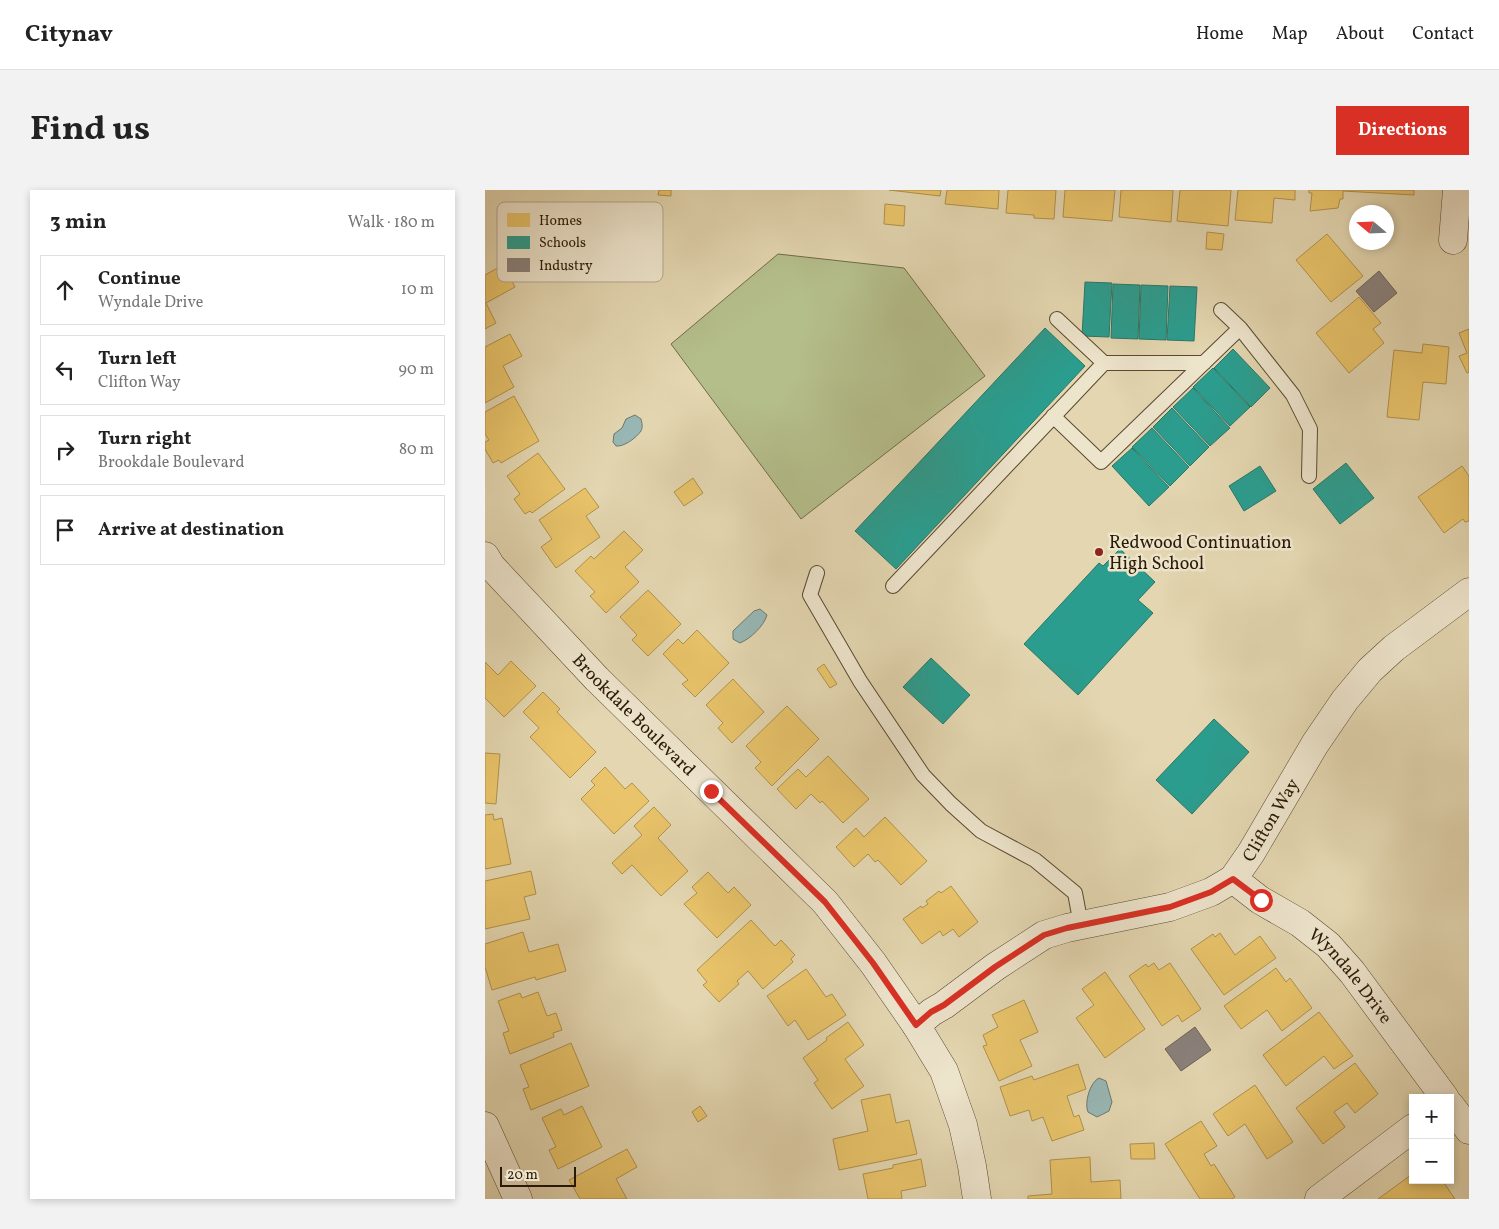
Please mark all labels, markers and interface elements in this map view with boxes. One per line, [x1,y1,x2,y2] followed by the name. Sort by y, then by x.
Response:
[25,18,113,52] text: Citynav
[1196,22,1244,47] text: Home
[1272,22,1308,47] text: Map
[1336,22,1384,47] text: About
[1412,22,1474,47] text: Contact
[30,106,150,154] text: Find us
[1336,106,1469,155] button: Directions
[497,202,663,282] legend
[1349,205,1394,250] north arrow
[50,208,106,237] text: 3 min
[348,212,435,234] text: Walk · 180 m
[539,212,582,231] text: Homes
[539,234,586,253] text: Schools
[539,257,593,276] text: Industry
[98,266,181,292] text: Continue
[51,276,79,304] icon: ahead
[401,279,434,301] text: 10 m
[98,292,203,314] text: Wyndale Drive
[98,346,177,372] text: Turn left
[51,356,79,384] icon: left
[398,359,434,381] text: 90 m
[98,372,181,394] text: Clifton Way
[98,426,191,452] text: Turn right
[51,436,79,464] icon: right
[399,439,434,461] text: 80 m
[98,452,244,474] text: Brookdale Boulevard
[51,516,79,544] icon: arrive
[98,517,284,543] text: Arrive at destination
[1109,531,1292,577] place label: Redwood Continuation High School
[1093,546,1105,558] marker: Redwood Continuation High School
[566,649,700,783] street label: Brookdale Boulevard
[1237,774,1306,868] street label: Clifton Way
[700,780,723,803] route end
[1250,889,1273,912] route start
[1303,923,1397,1030] street label: Wyndale Drive
[1409,1094,1454,1184] map controls
[1409,1094,1454,1139] button: +
[1409,1139,1454,1184] button: −
[500,1164,576,1187] scale bar
[507,1166,538,1185] text: 20 m

